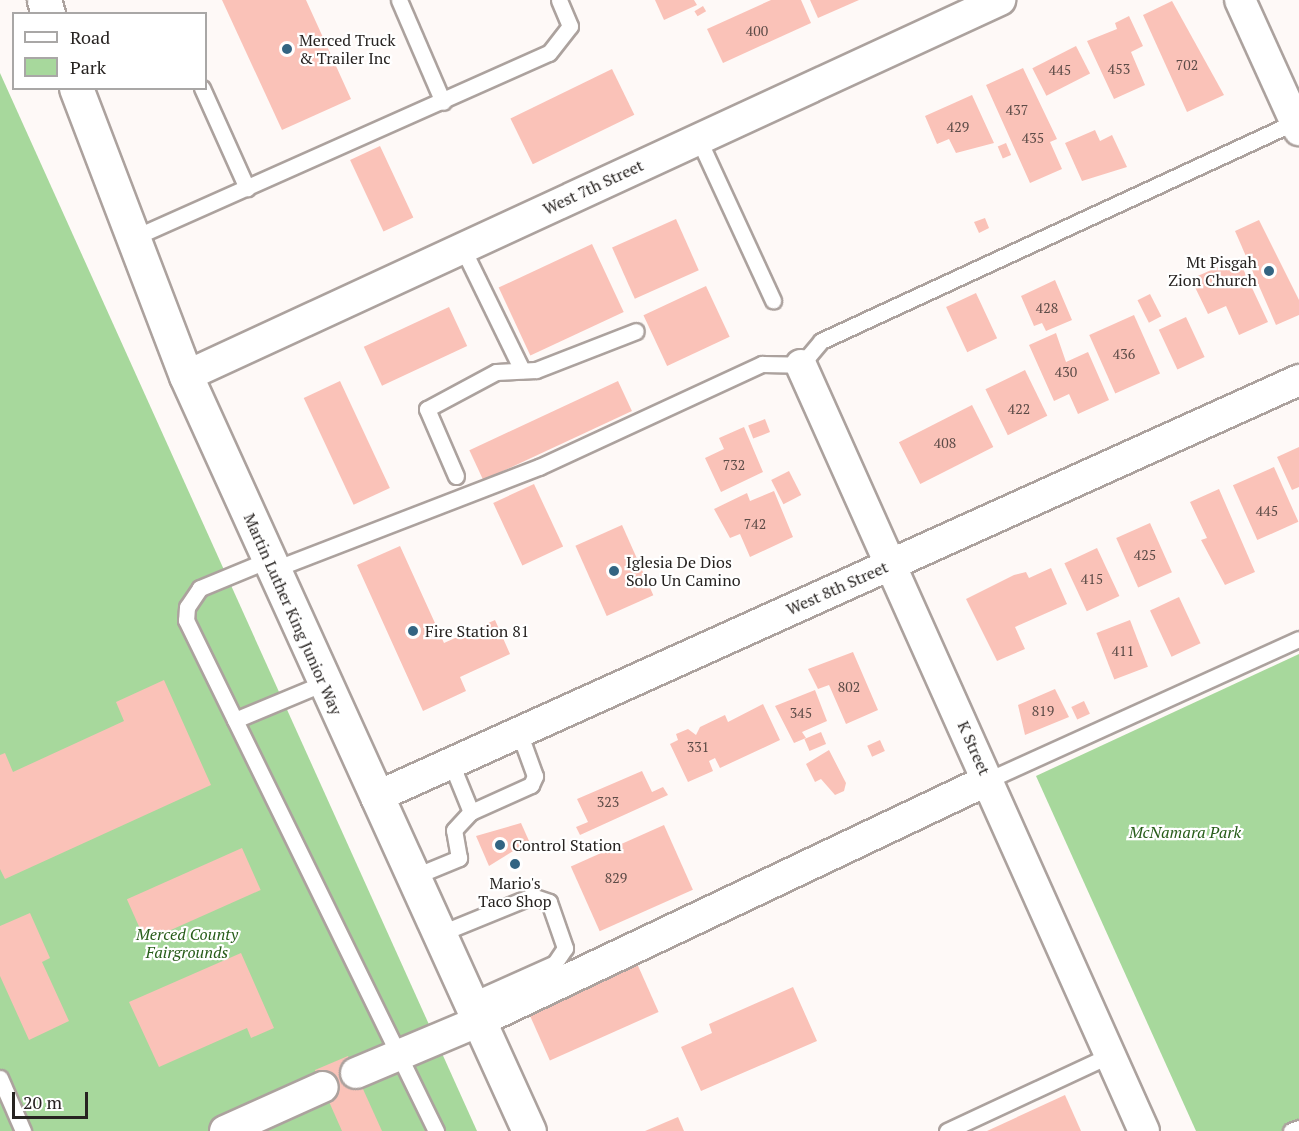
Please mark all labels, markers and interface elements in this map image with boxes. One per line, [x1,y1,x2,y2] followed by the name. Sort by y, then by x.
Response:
[12,12,207,90] legend
[746,23,768,39] house number: 400
[70,25,110,49] text: Road
[299,30,396,68] place label: Merced Truck & Trailer Inc
[280,42,294,56] marker: Merced Truck & Trailer Inc
[70,55,106,79] text: Park
[1176,57,1198,73] house number: 702
[1108,61,1130,77] house number: 453
[1049,62,1071,78] house number: 445
[1006,102,1028,118] house number: 437
[947,119,969,135] house number: 429
[1022,130,1044,146] house number: 435
[540,155,646,219] street label: West 7th Street
[1168,252,1257,290] place label: Mt Pisgah Zion Church
[1262,264,1276,278] marker: Mt Pisgah Zion Church
[1036,300,1058,316] house number: 428
[1113,346,1135,362] house number: 436
[1055,364,1077,380] house number: 430
[1008,401,1030,417] house number: 422
[934,435,956,451] house number: 408
[723,457,745,473] house number: 732
[1256,503,1278,519] house number: 445
[240,510,346,718] street label: Martin Luther King Junior Way
[744,516,766,532] house number: 742
[1134,547,1156,563] house number: 425
[626,552,740,590] place label: Iglesia De Dios Solo Un Camino
[783,557,891,619] street label: West 8th Street
[607,564,621,578] marker: Iglesia De Dios Solo Un Camino
[1081,571,1103,587] house number: 415
[425,621,529,641] place label: Fire Station 81
[406,624,420,638] marker: Fire Station 81
[1112,643,1134,659] house number: 411
[838,679,860,695] house number: 802
[1032,703,1054,719] house number: 819
[790,705,812,721] house number: 345
[954,718,994,778] street label: K Street
[687,739,709,755] house number: 331
[597,794,619,810] house number: 323
[1129,822,1241,842] park label: McNamara Park
[512,835,622,855] place label: Control Station
[493,838,507,852] marker: Control Station
[508,857,522,871] marker: Mario's Taco Shop
[605,870,627,886] house number: 829
[478,873,552,911] place label: Mario's Taco Shop
[136,924,238,962] park label: Merced County Fairgrounds
[15,1080,92,1118] scale bar
[23,1090,62,1114] text: 20 m

